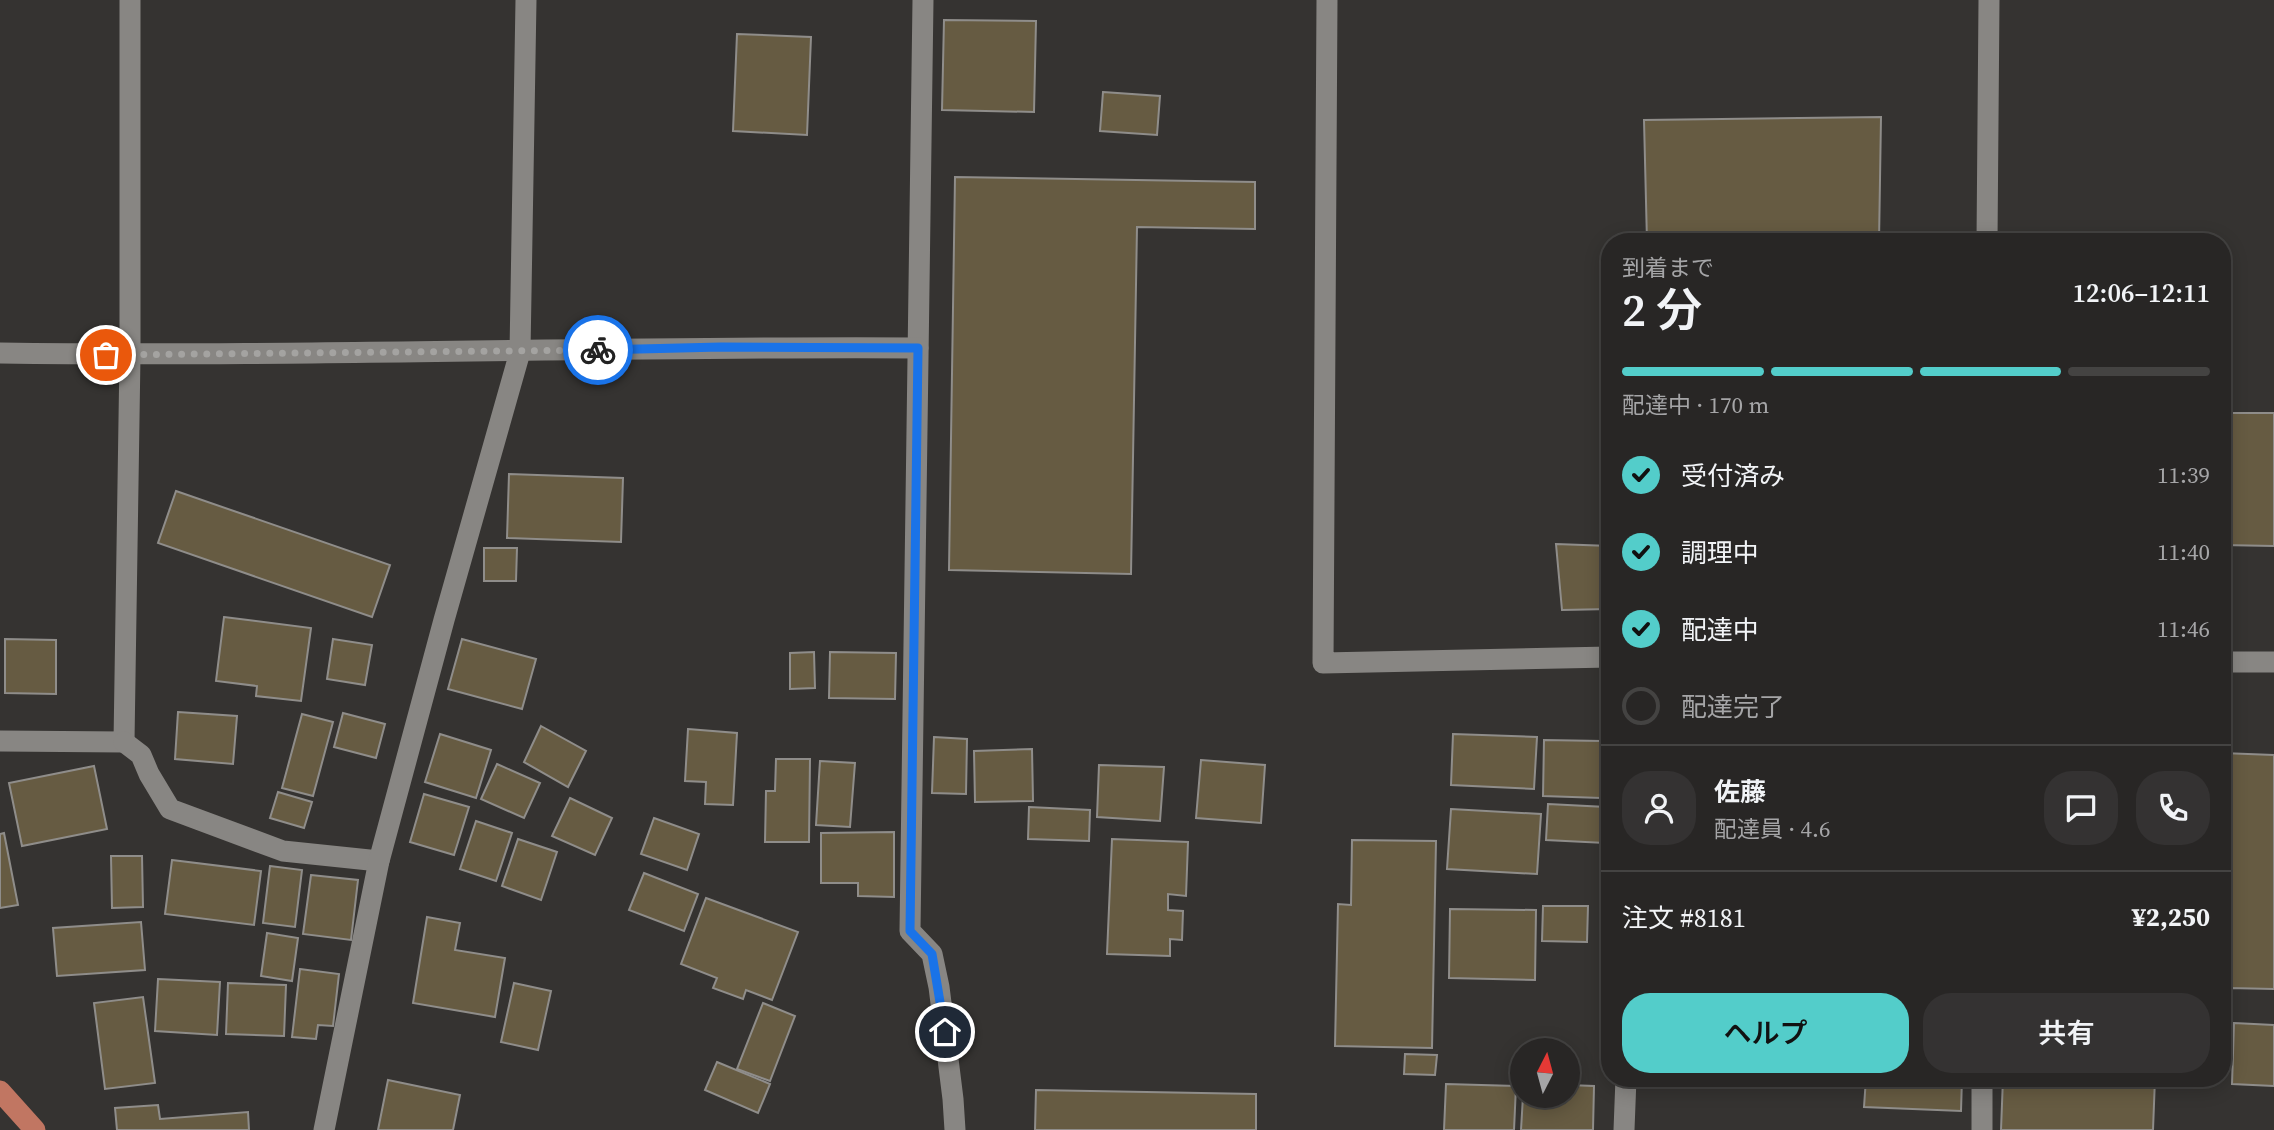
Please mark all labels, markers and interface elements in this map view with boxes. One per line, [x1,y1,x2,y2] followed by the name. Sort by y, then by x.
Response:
[1622,252,1714,284] text: 到着まで
[2073,275,2210,311] text: 12:06–12:11
[1622,278,1702,341] text: 2 分
[563,315,633,385] courier
[76,325,136,385] pin
[579,331,617,369] icon: bike
[87,336,125,374] icon: bag
[1622,389,1769,421] text: 配達中 · 170 m
[1622,456,1660,494] icon: check
[1681,458,1785,494] text: 受付済み
[2157,459,2210,491] text: 11:39
[1622,533,1660,571] icon: check
[1681,535,1759,571] text: 調理中
[2157,536,2210,568] text: 11:40
[1622,610,1660,648] icon: check
[1681,612,1759,648] text: 配達中
[2157,613,2210,645] text: 11:46
[1681,689,1785,725] text: 配達完了
[1622,771,1696,845] button: person
[2044,771,2118,845] button: chat
[2136,771,2210,845] button: phone
[1714,774,1766,810] text: 佐藤
[1714,813,1831,845] text: 配達員 · 4.6
[2132,899,2210,935] text: ¥2,250
[1622,900,1746,936] text: 注文 #8181
[1622,993,1909,1073] button: ヘルプ
[1923,993,2210,1073] button: 共有
[915,1002,975,1062] pin
[926,1013,964,1051] icon: home
[1510,1038,1580,1108] north arrow
[1510,1038,1580,1108] map controls

